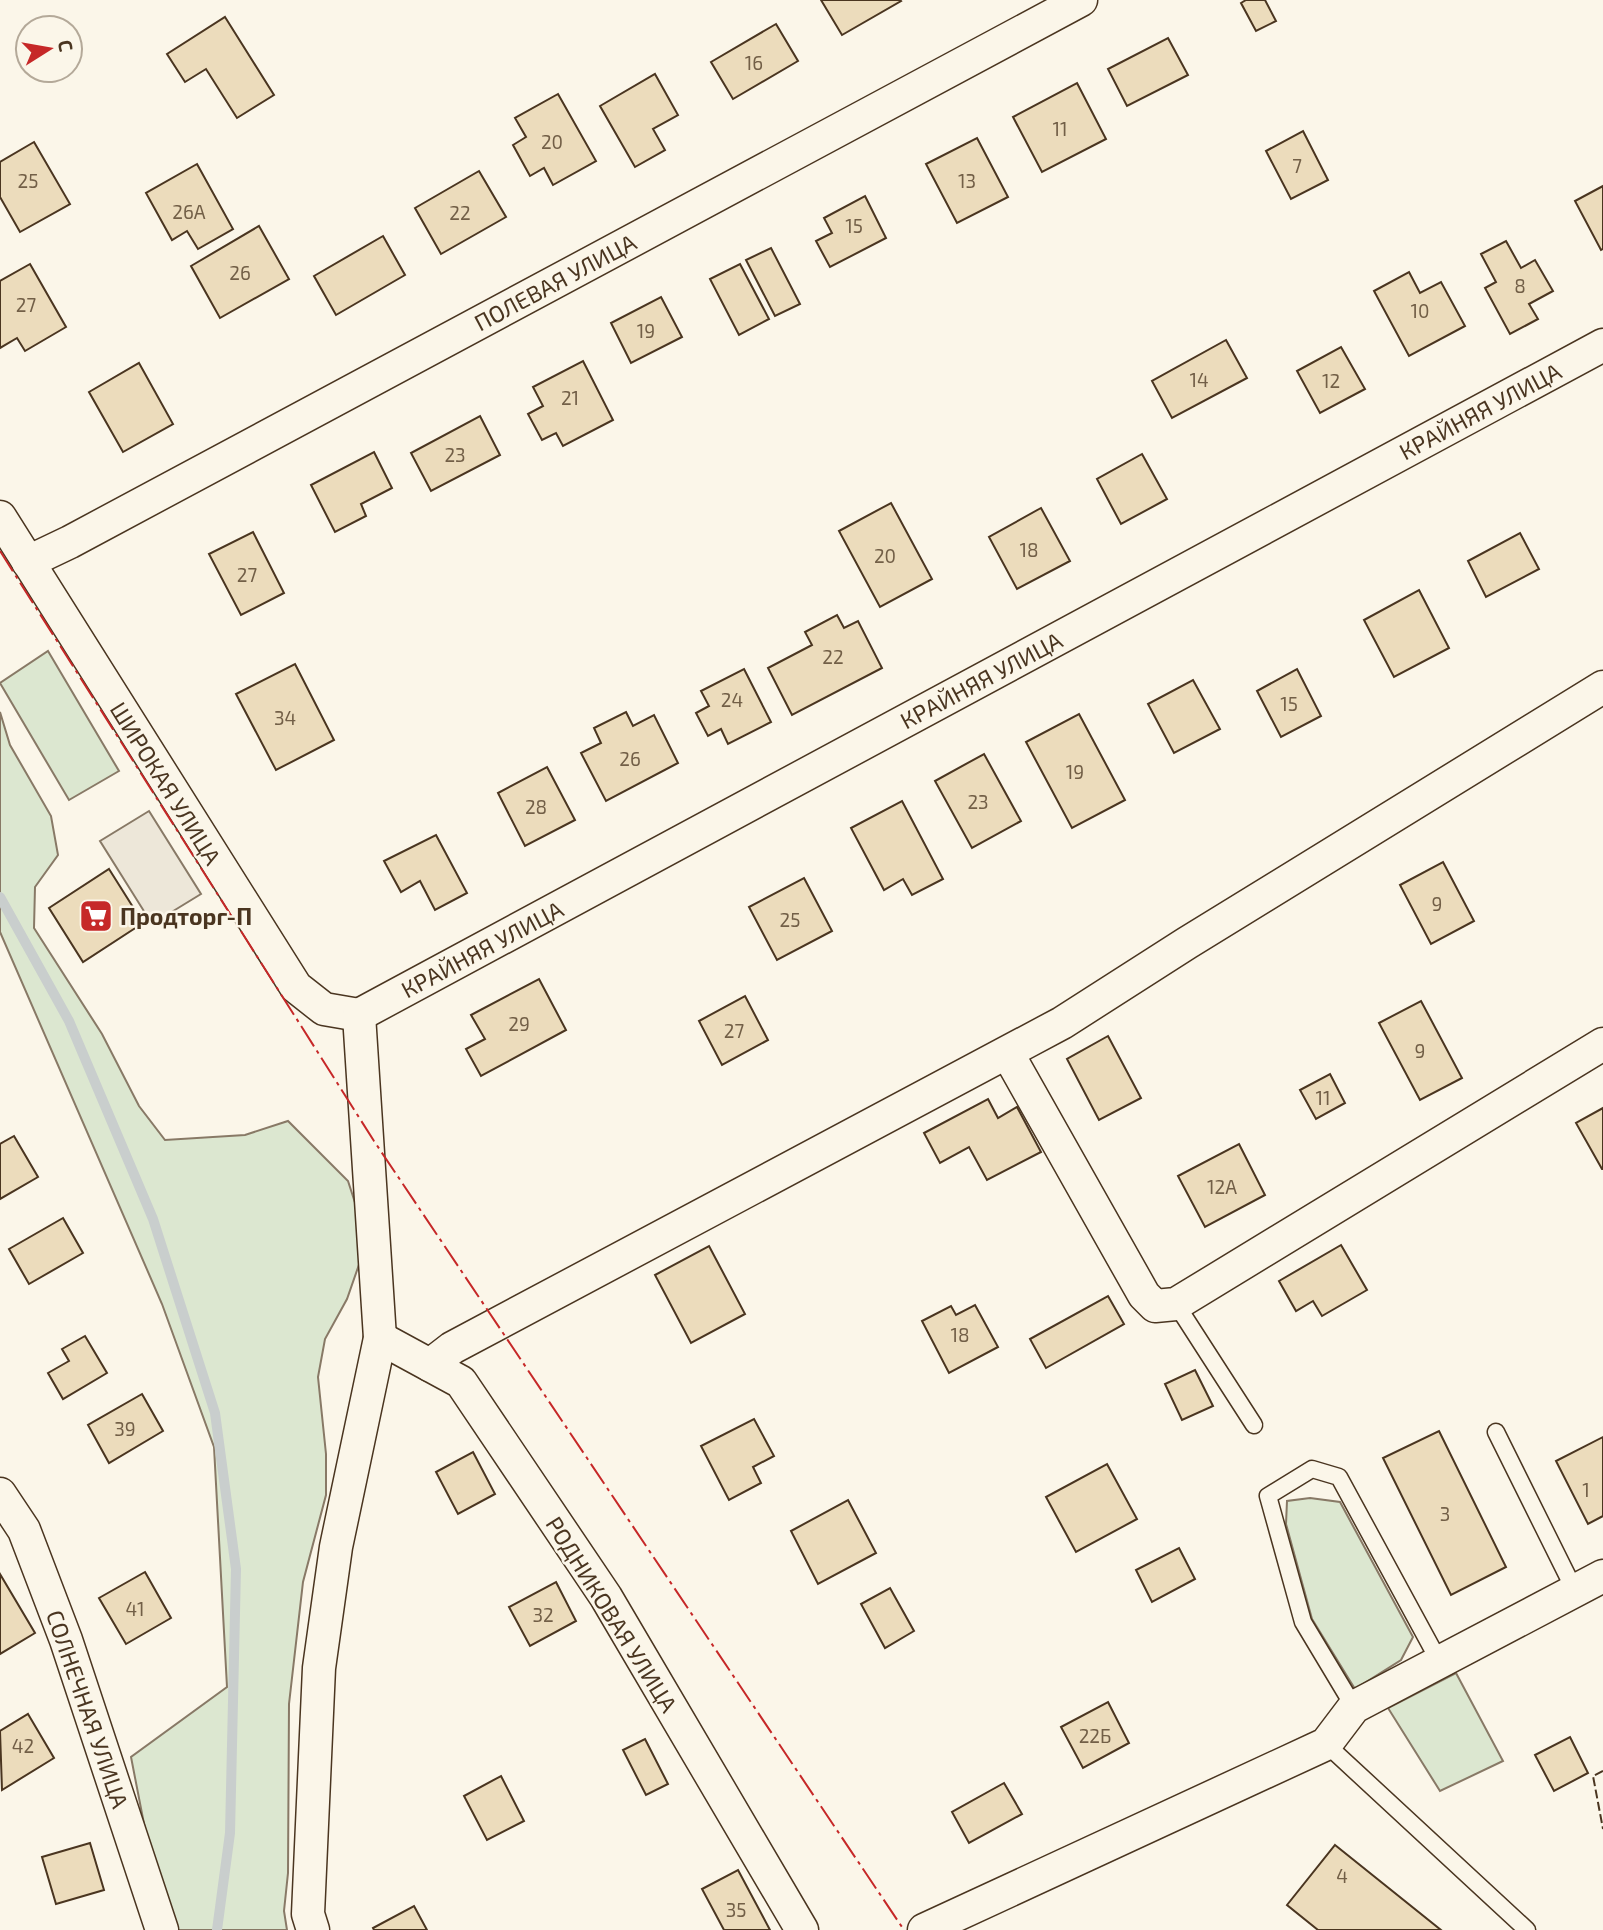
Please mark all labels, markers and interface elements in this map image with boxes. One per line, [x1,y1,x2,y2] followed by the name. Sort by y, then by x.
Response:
[14,14,84,84] north arrow
[54,38,79,53] text: С
[745,51,763,74] house number: 16
[1052,117,1068,140] house number: 11
[541,130,563,153] house number: 20
[1292,154,1302,177] house number: 7
[18,169,38,192] house number: 25
[958,169,976,192] house number: 13
[172,200,206,223] house number: 26А
[449,201,471,224] house number: 22
[845,214,863,237] house number: 15
[469,227,641,336] street label: ПОЛЕВАЯ УЛИЦА
[229,261,251,284] house number: 26
[1514,274,1526,297] house number: 8
[16,293,36,316] house number: 27
[1410,299,1430,322] house number: 10
[637,319,655,342] house number: 19
[1394,356,1566,465] street label: КРАЙНЯЯ УЛИЦА
[1189,368,1209,391] house number: 14
[1322,369,1340,392] house number: 12
[561,386,579,409] house number: 21
[444,443,466,466] house number: 23
[1019,538,1039,561] house number: 18
[874,544,896,567] house number: 20
[237,563,257,586] house number: 27
[895,625,1067,734] street label: КРАЙНЯЯ УЛИЦА
[822,645,844,668] house number: 22
[721,688,743,711] house number: 24
[1280,692,1298,715] house number: 15
[105,696,228,870] street label: ШИРОКАЯ УЛИЦА
[274,706,296,729] house number: 34
[619,747,641,770] house number: 26
[1066,760,1084,783] house number: 19
[967,790,989,813] house number: 23
[525,795,547,818] house number: 28
[1432,892,1442,915] house number: 9
[396,894,568,1003] street label: КРАЙНЯЯ УЛИЦА
[77,897,115,935] supermarket icon: Продторг-П
[120,902,252,930] place label: Продторг-П
[780,908,800,931] house number: 25
[508,1012,530,1035] house number: 29
[724,1019,744,1042] house number: 27
[1415,1039,1425,1062] house number: 9
[1315,1086,1331,1109] house number: 11
[1207,1175,1237,1198] house number: 12А
[950,1323,970,1346] house number: 18
[114,1417,136,1440] house number: 39
[1582,1478,1590,1501] house number: 1
[1440,1502,1450,1525] house number: 3
[540,1511,684,1718] street label: РОДНИКОВАЯ УЛИЦА
[125,1597,145,1620] house number: 41
[532,1603,554,1626] house number: 32
[41,1606,135,1812] street label: СОЛНЕЧНАЯ УЛИЦА
[1079,1724,1111,1747] house number: 22Б
[12,1734,34,1757] house number: 42
[1336,1864,1348,1887] house number: 4
[726,1898,746,1921] house number: 35

